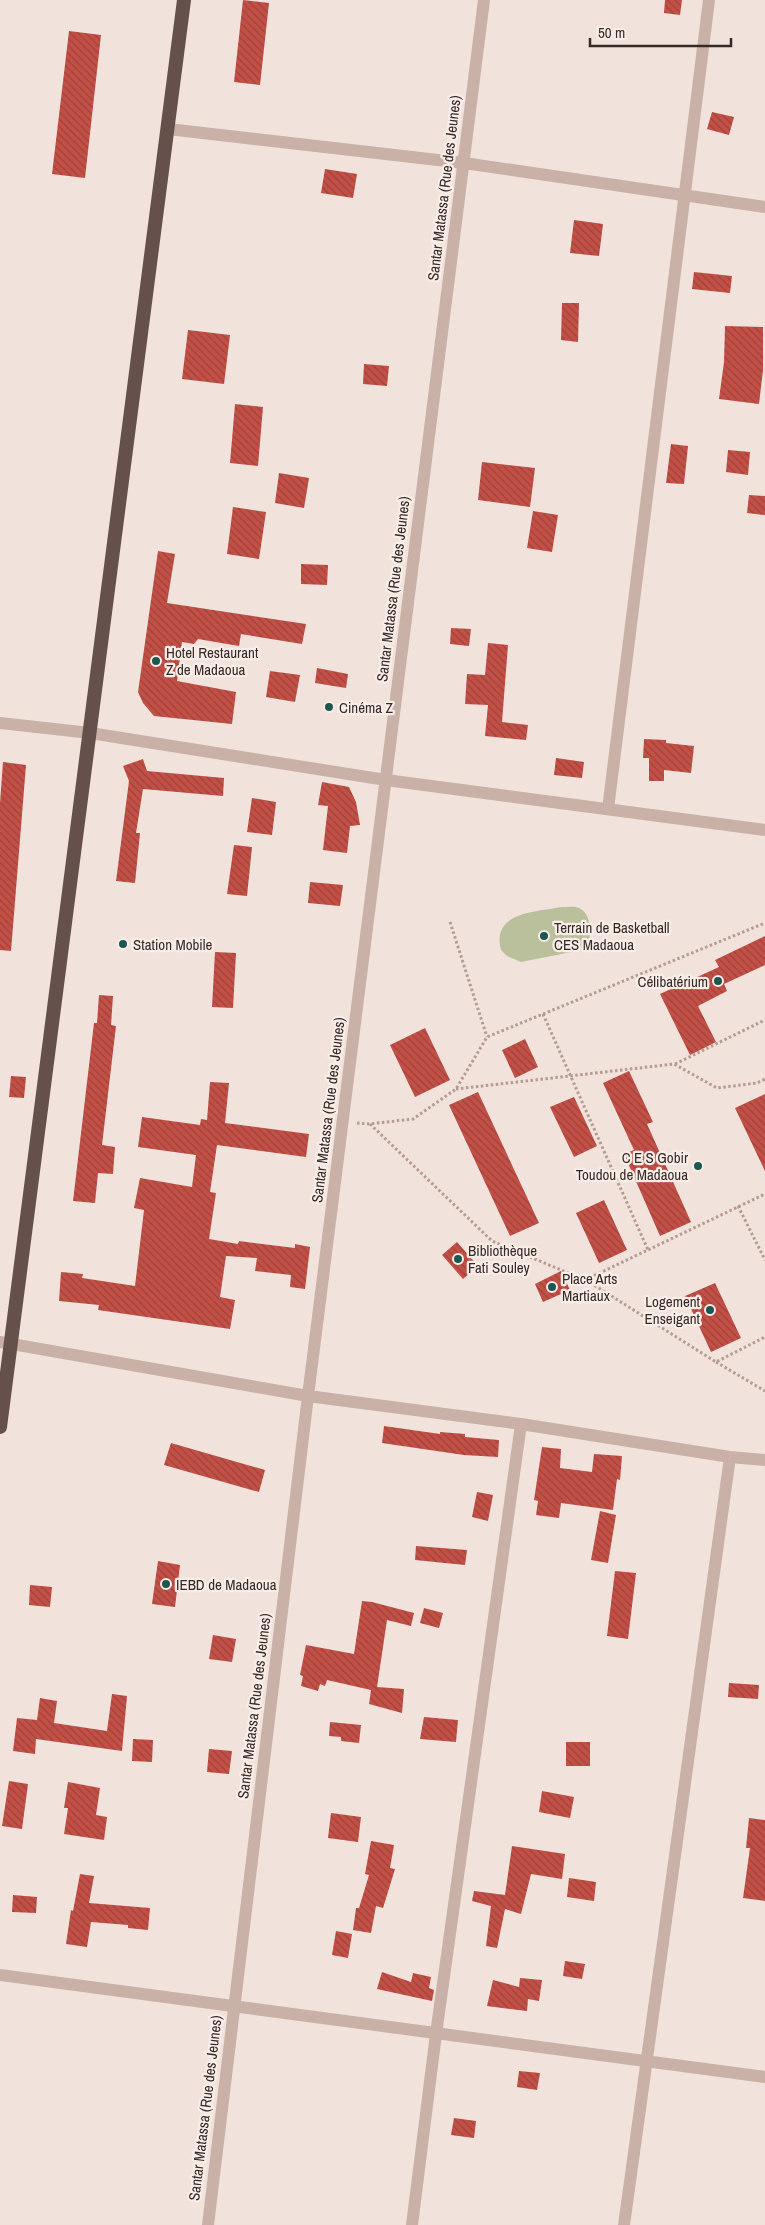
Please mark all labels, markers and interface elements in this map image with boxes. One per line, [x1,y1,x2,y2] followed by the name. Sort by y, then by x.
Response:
[590,15,731,47] scale bar
[598,22,625,43] text: 50 m
[422,94,466,282] street label: Santar Matassa (Rue des Jeunes)
[371,495,415,683] street label: Santar Matassa (Rue des Jeunes)
[166,642,259,680] place label: Hotel Restaurant Z de Madaoua
[150,655,162,667] marker: Hotel Restaurant Z de Madaoua
[339,697,393,718] place label: Cinéma Z
[323,701,335,713] marker: Cinéma Z
[554,917,670,955] place label: Terrain de Basketball CES Madaoua
[538,930,550,942] marker: Terrain de Basketball CES Madaoua
[133,934,212,955] place label: Station Mobile
[117,938,129,950] marker: Station Mobile
[638,971,708,992] place label: Célibatérium
[712,975,724,987] marker: Célibatérium
[306,1016,350,1204] street label: Santar Matassa (Rue des Jeunes)
[576,1147,688,1185] place label: C E S Gobir Toudou de Madaoua
[692,1160,704,1172] marker: C E S Gobir Toudou de Madaoua
[468,1240,537,1278] place label: Bibliothèque Fati Souley
[452,1253,464,1265] marker: Bibliothèque Fati Souley
[562,1268,617,1306] place label: Place Arts Martiaux
[546,1281,558,1293] marker: Place Arts Martiaux
[645,1291,701,1329] place label: Logement Enseigant
[704,1304,716,1316] marker: Logement Enseigant
[176,1574,277,1595] place label: IEBD de Madaoua
[160,1578,172,1590] marker: IEBD de Madaoua
[232,1612,276,1800] street label: Santar Matassa (Rue des Jeunes)
[183,2014,227,2202] street label: Santar Matassa (Rue des Jeunes)

